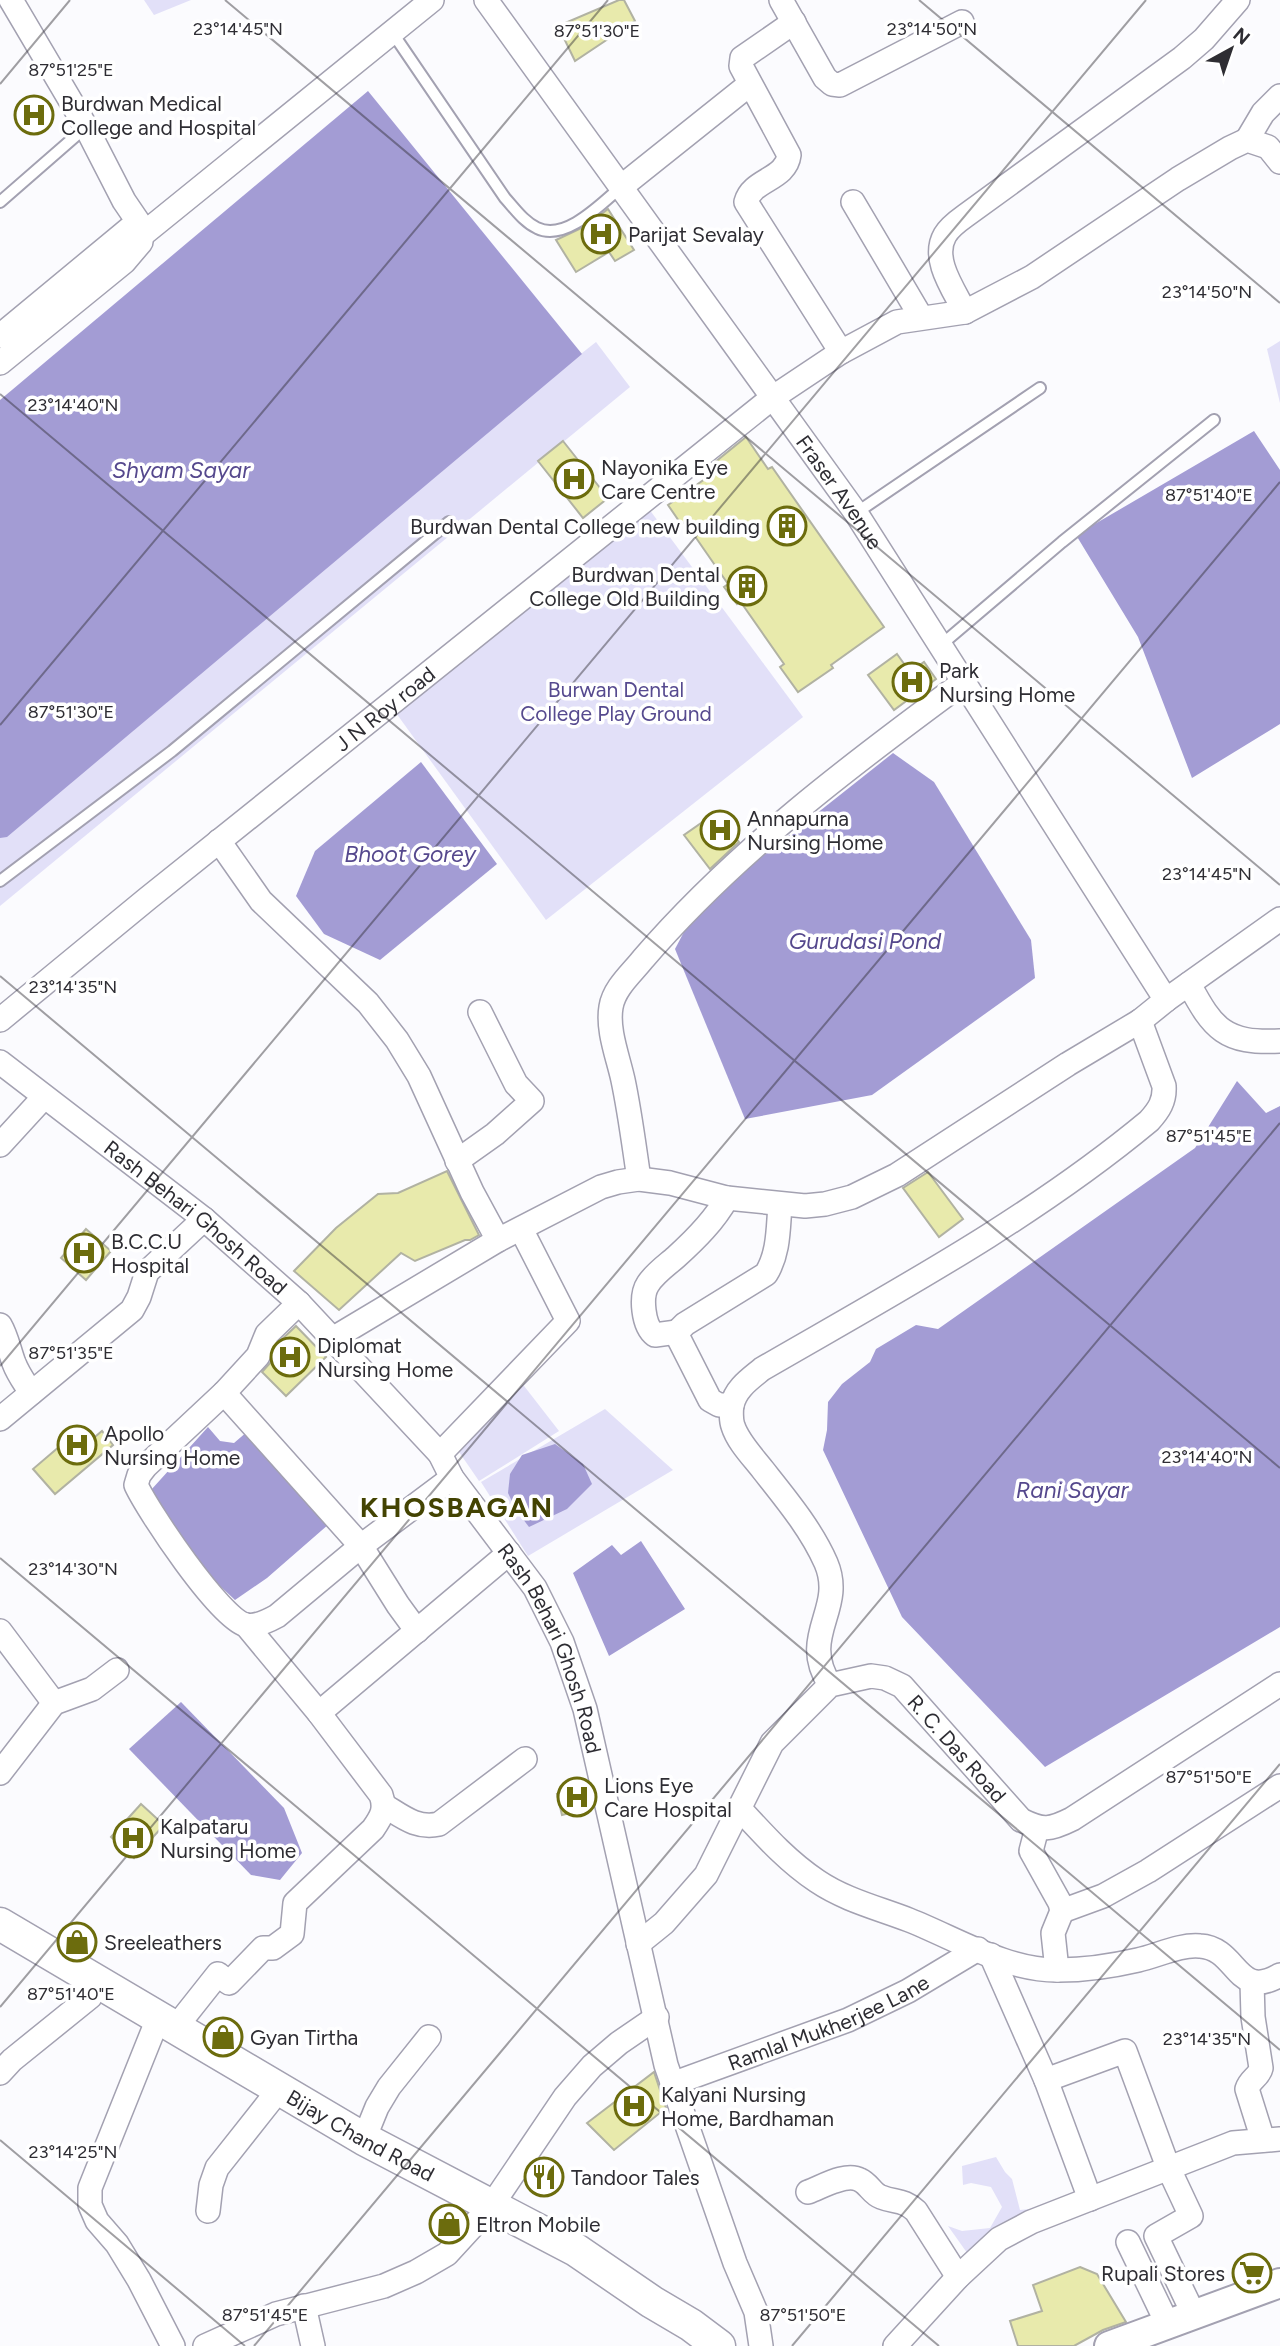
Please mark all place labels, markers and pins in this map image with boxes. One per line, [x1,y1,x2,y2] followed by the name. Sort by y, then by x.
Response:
[61,91,256,140] place label: Burdwan Medical College and Hospital
[13,94,55,136] hospital icon: Burdwan Medical College and Hospital
[580,213,622,255] hospital icon: Parijat Sevalay
[628,222,764,247] place label: Parijat Sevalay
[601,455,728,504] place label: Nayonika Eye Care Centre
[553,458,595,500] hospital icon: Nayonika Eye Care Centre
[766,505,808,547] building icon: Burdwan Dental College new building
[410,514,760,539] place label: Burdwan Dental College new building
[529,562,720,611] place label: Burdwan Dental College Old Building
[726,565,768,607] building icon: Burdwan Dental College Old Building
[939,658,1075,707] place label: Park Nursing Home
[891,661,933,703] hospital icon: Park Nursing Home
[747,806,883,855] place label: Annapurna Nursing Home
[699,809,741,851] hospital icon: Annapurna Nursing Home
[111,1229,189,1278] place label: B.C.C.U Hospital
[63,1232,105,1274] hospital icon: B.C.C.U Hospital
[317,1333,453,1382] place label: Diplomat Nursing Home
[269,1336,311,1378] hospital icon: Diplomat Nursing Home
[104,1421,240,1470] place label: Apollo Nursing Home
[56,1424,98,1466] hospital icon: Apollo Nursing Home
[604,1773,732,1822] place label: Lions Eye Care Hospital
[556,1776,598,1818] hospital icon: Lions Eye Care Hospital
[160,1814,296,1863] place label: Kalpataru Nursing Home
[112,1817,154,1859] hospital icon: Kalpataru Nursing Home
[56,1921,98,1963] shop icon: Sreeleathers
[104,1930,222,1955] place label: Sreeleathers
[202,2016,244,2058] shop icon: Gyan Tirtha
[250,2025,358,2050] place label: Gyan Tirtha
[661,2082,834,2131] place label: Kalyani Nursing Home, Bardhaman
[613,2085,655,2127] hospital icon: Kalyani Nursing Home, Bardhaman
[523,2156,565,2198] restaurant icon: Tandoor Tales
[571,2165,700,2190] place label: Tandoor Tales
[428,2203,470,2245] shop icon: Eltron Mobile
[476,2212,600,2237] place label: Eltron Mobile
[1231,2252,1273,2294] supermarket icon: Rupali Stores
[1101,2261,1225,2286] place label: Rupali Stores

